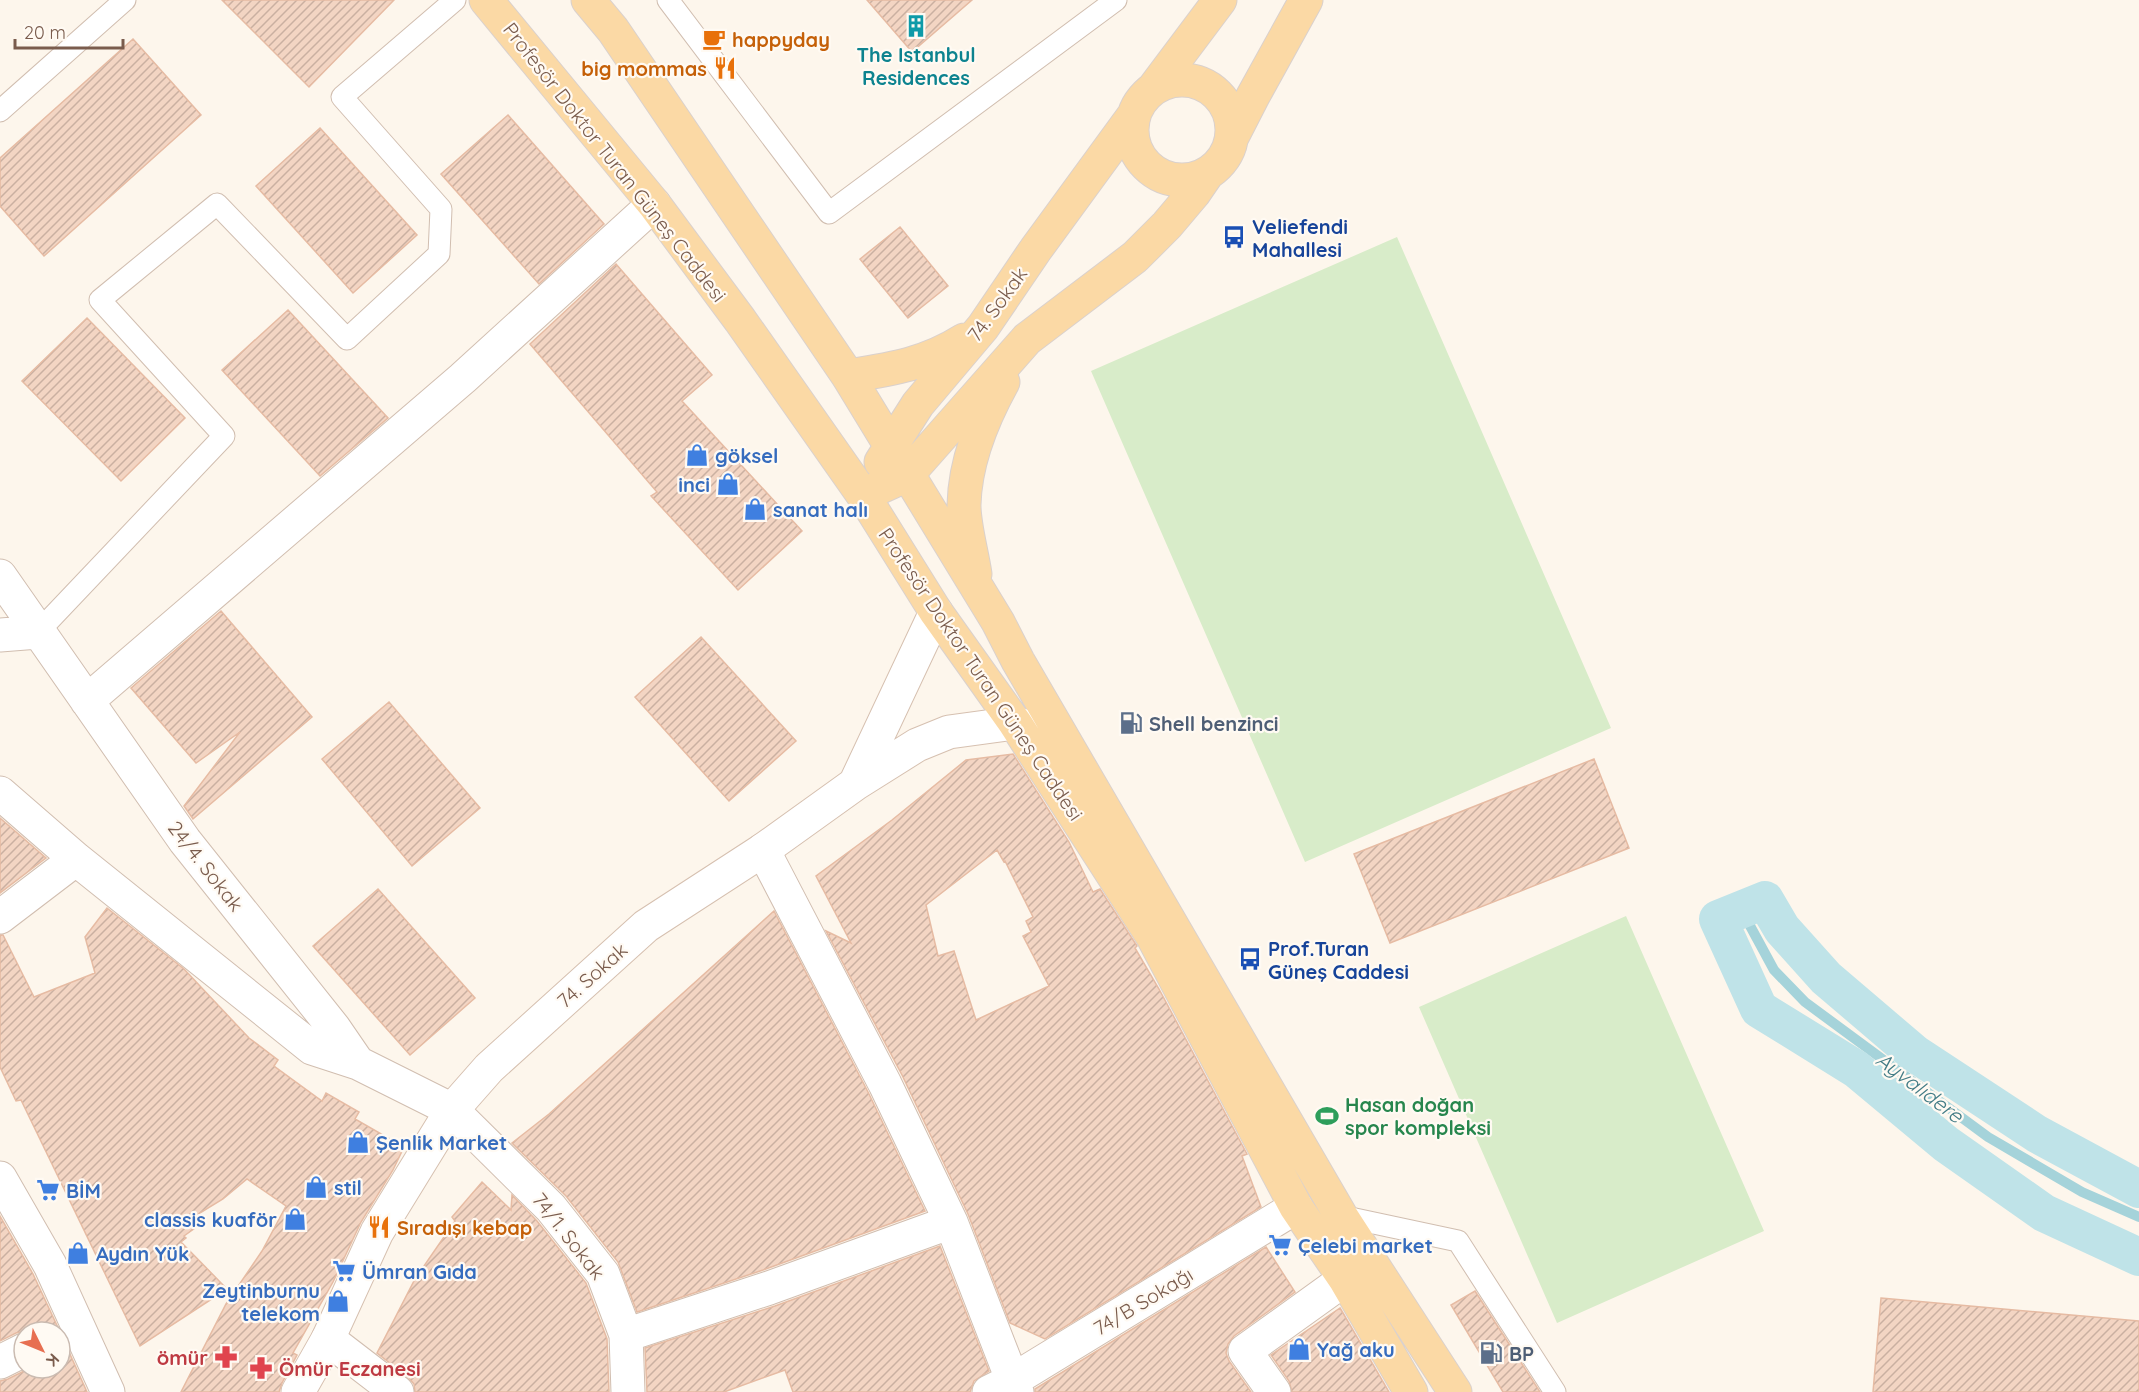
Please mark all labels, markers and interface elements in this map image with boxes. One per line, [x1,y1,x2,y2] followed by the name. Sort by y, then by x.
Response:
[15,12,123,50] scale bar
[903,13,929,39] building icon: The Istanbul Residences
[498,17,732,307] street label: Profesör Doktor Turan Güneş Caddesi
[24,21,66,44] text: 20 m
[701,26,727,52] cafe icon: happyday
[732,27,830,52] place label: happyday
[856,42,976,90] place label: The Istanbul Residences
[712,55,738,81] restaurant icon: big mommas
[581,56,707,81] place label: big mommas
[1252,214,1348,262] place label: Veliefendi Mahallesi
[1221,224,1247,250] bus stop icon: Veliefendi Mahallesi
[962,262,1032,346] street label: 74. Sokak
[684,442,710,468] shop icon: göksel
[715,443,778,468] place label: göksel
[715,471,741,497] shop icon: inci
[678,472,710,497] place label: inci
[742,496,768,522] shop icon: sanat halı
[773,497,868,522] place label: sanat halı
[873,523,1089,825] street label: Profesör Doktor Turan Güneş Caddesi
[1118,710,1144,736] fuel station icon: Shell benzinci
[1149,711,1279,736] place label: Shell benzinci
[163,816,249,916] street label: 24/4. Sokak
[1268,936,1409,984] place label: Prof.Turan Güneş Caddesi
[552,937,632,1013] street label: 74. Sokak
[1237,946,1263,972] bus stop icon: Prof.Turan Güneş Caddesi
[1871,1046,1970,1129] water label: Ayvalıdere
[1345,1092,1491,1140] place label: Hasan doğan spor kompleksi
[1314,1103,1340,1129] sports icon: Hasan doğan spor kompleksi
[345,1129,371,1155] shop icon: Şenlik Market
[376,1130,507,1155] place label: Şenlik Market
[303,1174,329,1200] shop icon: stil
[334,1175,362,1200] place label: stil
[35,1177,61,1203] supermarket icon: BİM
[66,1178,101,1203] place label: BİM
[527,1187,611,1285] street label: 74/1. Sokak
[282,1206,308,1232] shop icon: classis kuaför
[144,1207,277,1232] place label: classis kuaför
[366,1214,392,1240] restaurant icon: Sıradışı kebap
[397,1215,532,1240] place label: Sıradışı kebap
[1267,1232,1293,1258] supermarket icon: Çelebi market
[1298,1233,1433,1258] place label: Çelebi market
[65,1240,91,1266] shop icon: Aydın Yük
[96,1241,189,1266] place label: Aydın Yük
[331,1258,357,1284] supermarket icon: Ümran Gıda
[362,1259,477,1284] place label: Ümran Gıda
[1089,1262,1197,1340] street label: 74/B Sokağı
[202,1278,320,1326] place label: Zeytinburnu telekom
[325,1288,351,1314] shop icon: Zeytinburnu telekom
[12,1320,72,1380] north arrow
[1286,1336,1312,1362] shop icon: Yağ aku
[1317,1337,1395,1362] place label: Yağ aku
[1478,1340,1504,1366] fuel station icon: BP
[1509,1341,1534,1366] place label: BP
[213,1344,239,1370] pharmacy icon: ömür
[157,1345,208,1370] place label: ömür
[42,1350,64,1371] text: K
[248,1355,274,1381] pharmacy icon: Ömür Eczanesi
[279,1356,421,1381] place label: Ömür Eczanesi

